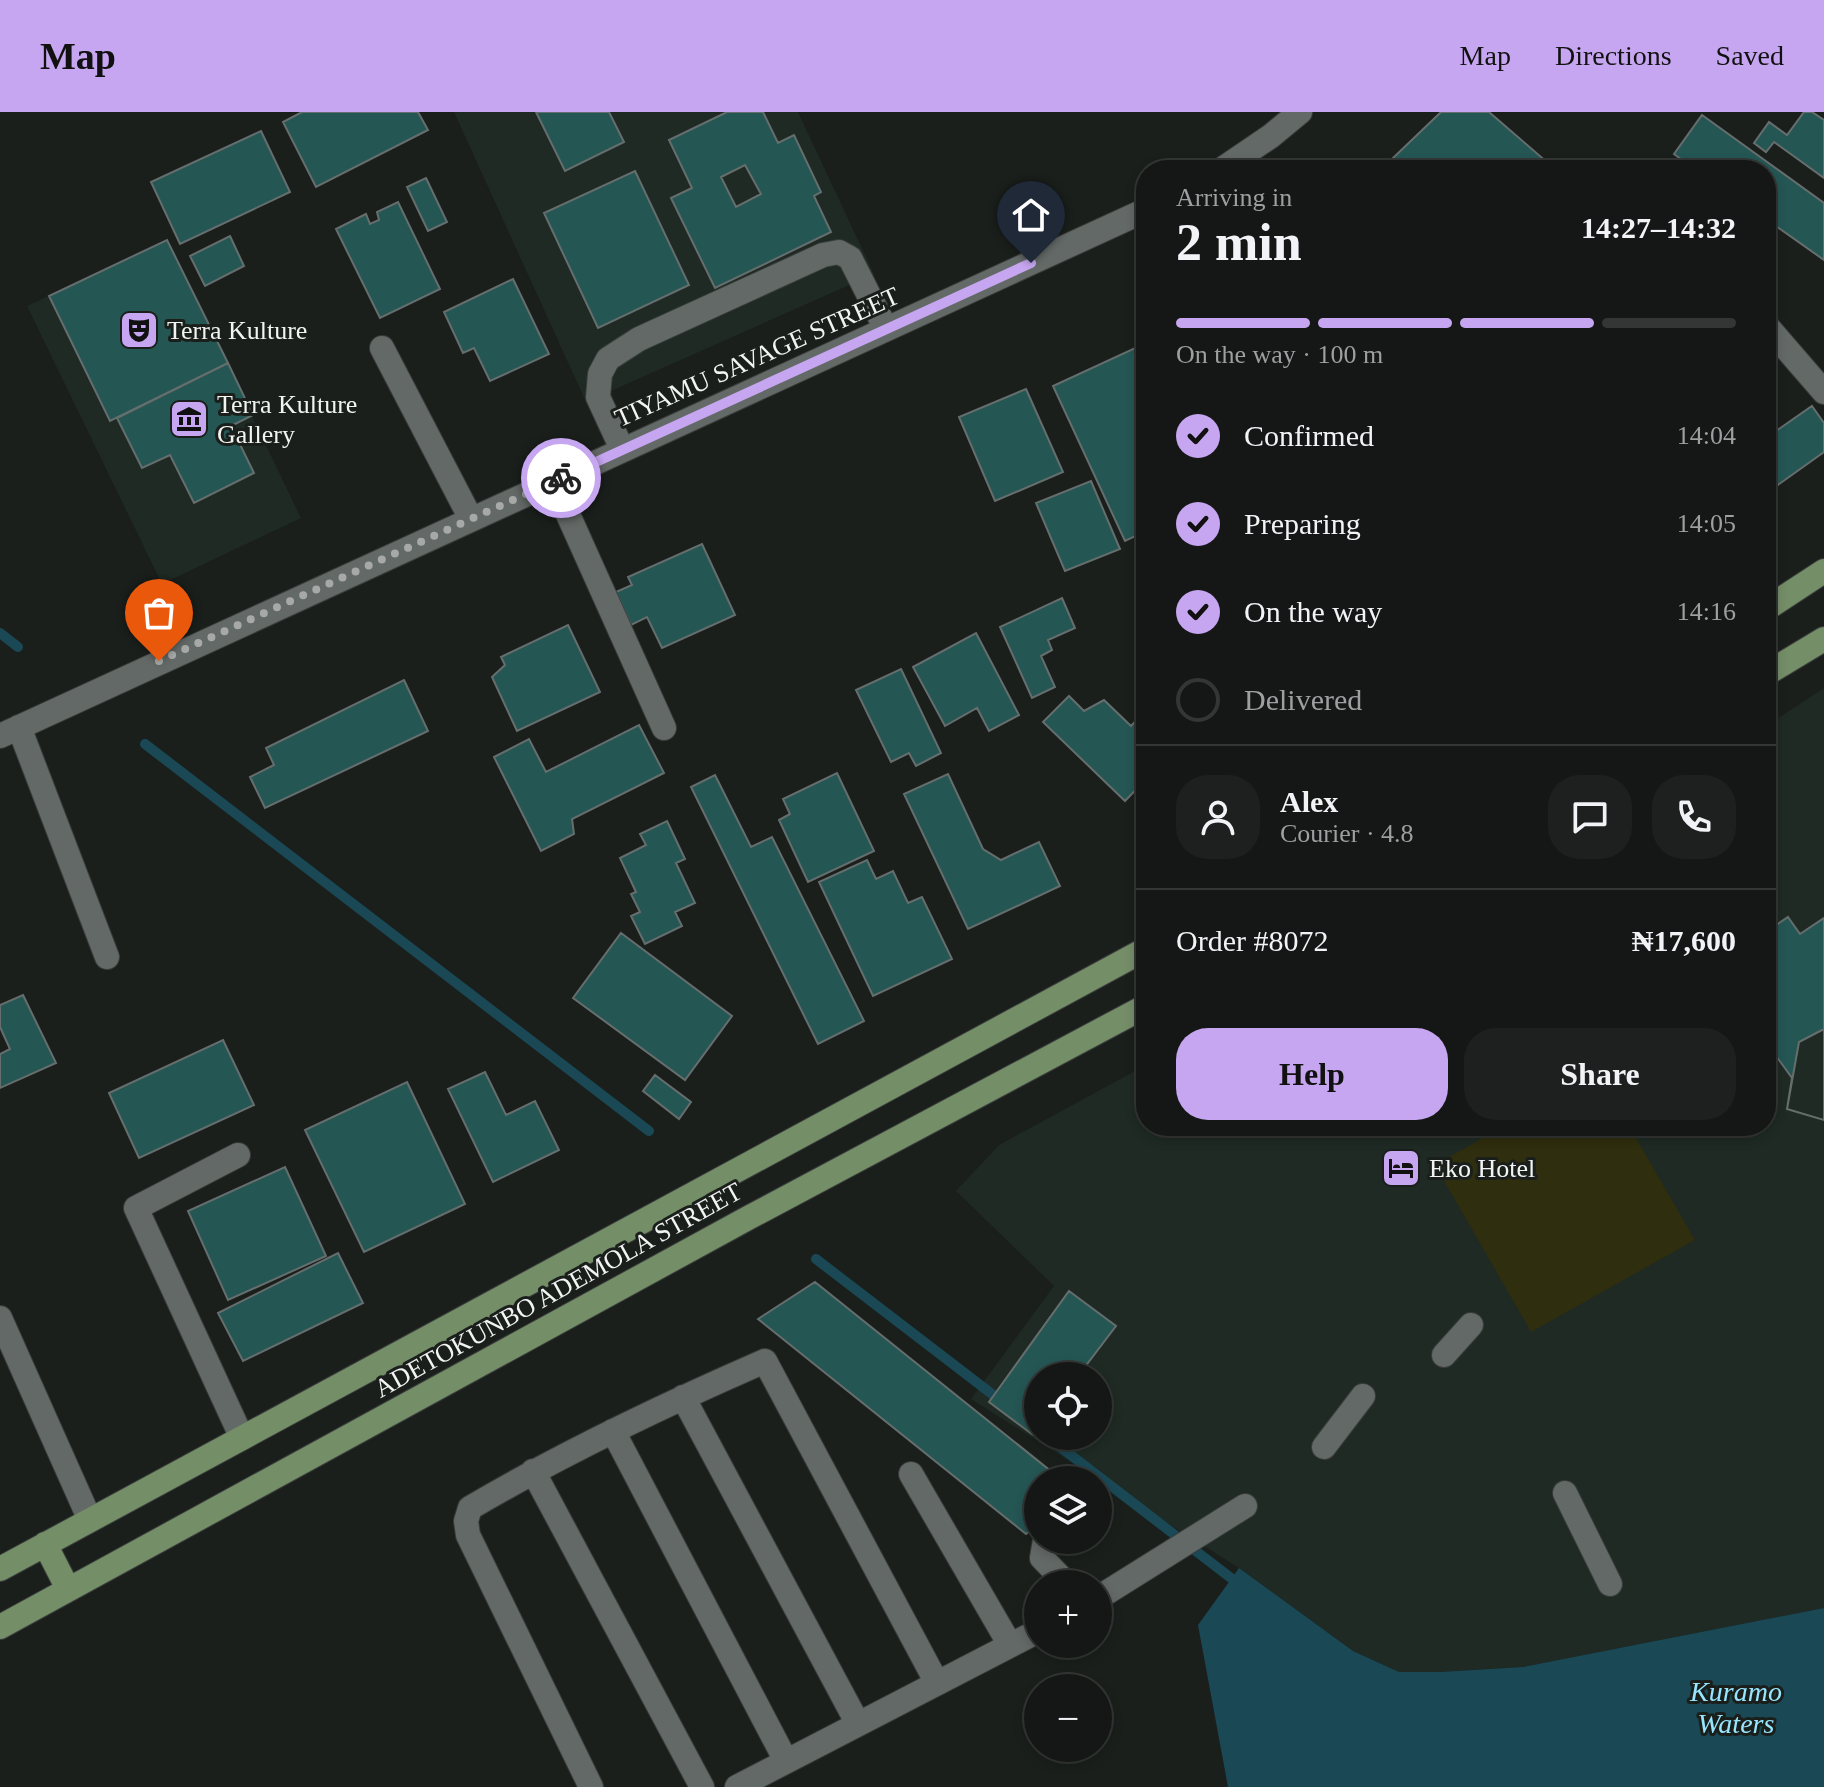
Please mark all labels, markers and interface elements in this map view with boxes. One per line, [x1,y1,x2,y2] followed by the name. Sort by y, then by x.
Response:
[40,35,116,77] text: Map
[1460,40,1511,71] text: Map
[1555,40,1672,71] text: Directions
[1716,40,1784,71] text: Saved
[997,181,1065,263] pin
[1176,183,1292,212] text: Arriving in
[1009,193,1053,237] icon: home
[1581,211,1736,244] text: 14:27–14:32
[1176,214,1302,271] text: 2 min
[610,281,904,433] street label: TIYAMU SAVAGE STREET
[118,309,160,351] theatre icon: Terra Kulture
[167,316,307,345] place label: Terra Kulture
[1176,340,1383,369] text: On the way · 100 m
[217,390,357,449] place label: Terra Kulture Gallery
[168,398,210,440] museum icon: Terra Kulture Gallery
[1176,414,1220,458] icon: check
[1244,419,1374,452] text: Confirmed
[1677,421,1736,450] text: 14:04
[521,438,601,518] courier
[539,456,583,500] icon: bike
[1176,502,1220,546] icon: check
[1244,507,1361,540] text: Preparing
[1677,509,1736,538] text: 14:05
[125,579,193,661] pin
[1176,590,1220,634] icon: check
[137,591,181,635] icon: bag
[1244,595,1382,628] text: On the way
[1677,597,1736,626] text: 14:16
[1244,683,1362,716] text: Delivered
[1176,775,1260,859] button: person
[1548,775,1632,859] button: chat
[1652,775,1736,859] button: phone
[1280,785,1338,818] text: Alex
[1280,819,1414,848] text: Courier · 4.8
[1176,924,1328,957] text: Order #8072
[1632,924,1736,957] text: ₦17,600
[1176,1028,1448,1120] button: Help
[1464,1028,1736,1120] button: Share
[1380,1147,1422,1189] hotel icon: Eko Hotel
[1429,1154,1535,1183] place label: Eko Hotel
[369,1177,747,1403] street label: ADETOKUNBO ADEMOLA STREET
[1024,1362,1112,1762] map controls
[1024,1362,1112,1450] button: locate
[1024,1466,1112,1554] button: layers
[1024,1570,1112,1658] button: +
[1024,1674,1112,1762] button: −
[1689,1676,1782,1739] water label: Kuramo Waters

